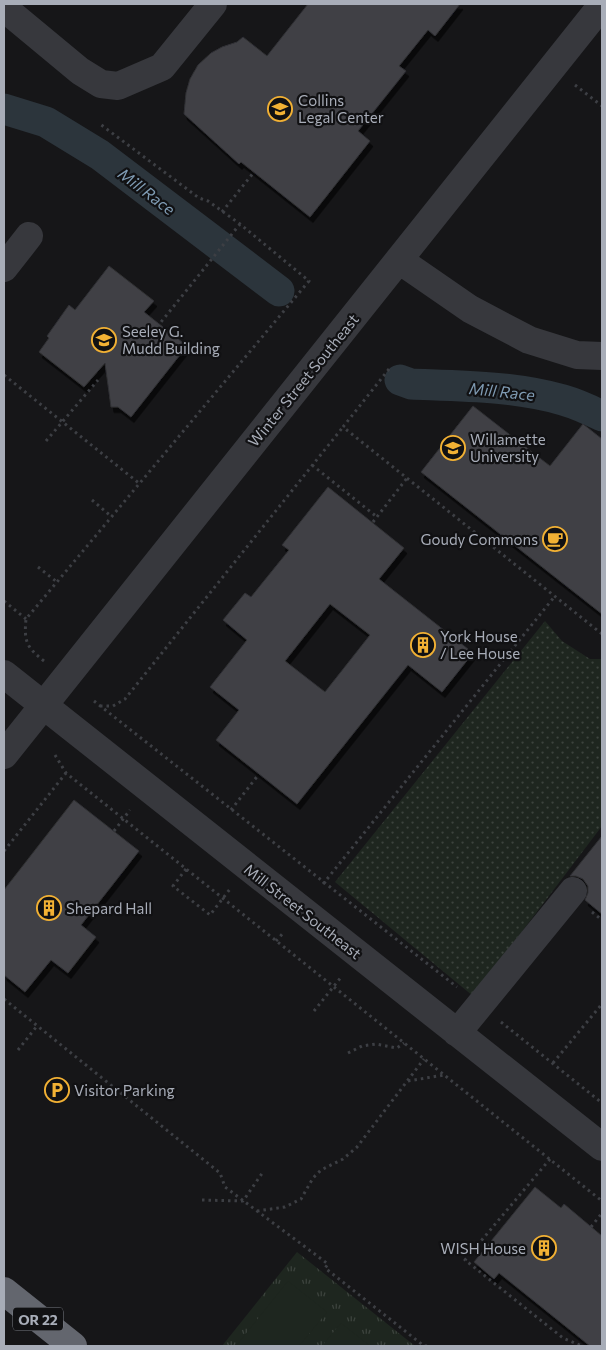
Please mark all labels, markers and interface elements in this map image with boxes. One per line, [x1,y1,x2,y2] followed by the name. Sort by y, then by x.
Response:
[298,91,384,126] place label: Collins Legal Center
[267,96,293,122] school or university icon: Collins Legal Center
[115,164,180,219] water label: Mill Race
[244,310,362,450] street label: Winter Street Southeast
[122,322,220,357] place label: Seeley G. Mudd Building
[91,327,117,353] school or university icon: Seeley G. Mudd Building
[468,378,536,404] water label: Mill Race
[470,430,546,465] place label: Willamette University
[440,435,466,461] school or university icon: Willamette University
[542,526,568,552] cafe icon: Goudy Commons
[421,530,538,548] place label: Goudy Commons
[440,627,520,662] place label: York House / Lee House
[410,632,436,658] building icon: York House / Lee House
[241,860,365,962] street label: Mill Street Southeast
[36,895,62,921] building icon: Shepard Hall
[66,899,152,917] place label: Shepard Hall
[44,1077,70,1103] parking icon: Visitor Parking
[74,1081,175,1099] place label: Visitor Parking
[531,1235,557,1261] building icon: WISH House
[440,1239,526,1257] place label: WISH House
[13,1308,63,1330] road number: OR 22

